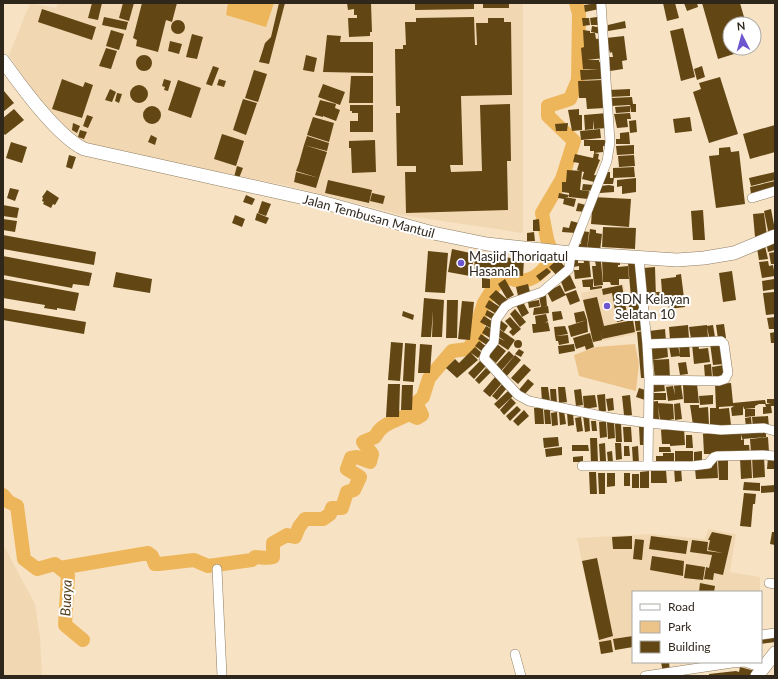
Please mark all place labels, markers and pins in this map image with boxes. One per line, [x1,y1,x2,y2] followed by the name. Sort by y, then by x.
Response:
[469,248,568,279] place label: Masjid Thoriqatul Hasanah
[456,258,466,268] marker: Masjid Thoriqatul Hasanah
[615,291,690,322] place label: SDN Kelayan Selatan 10
[602,301,612,311] marker: SDN Kelayan Selatan 10

